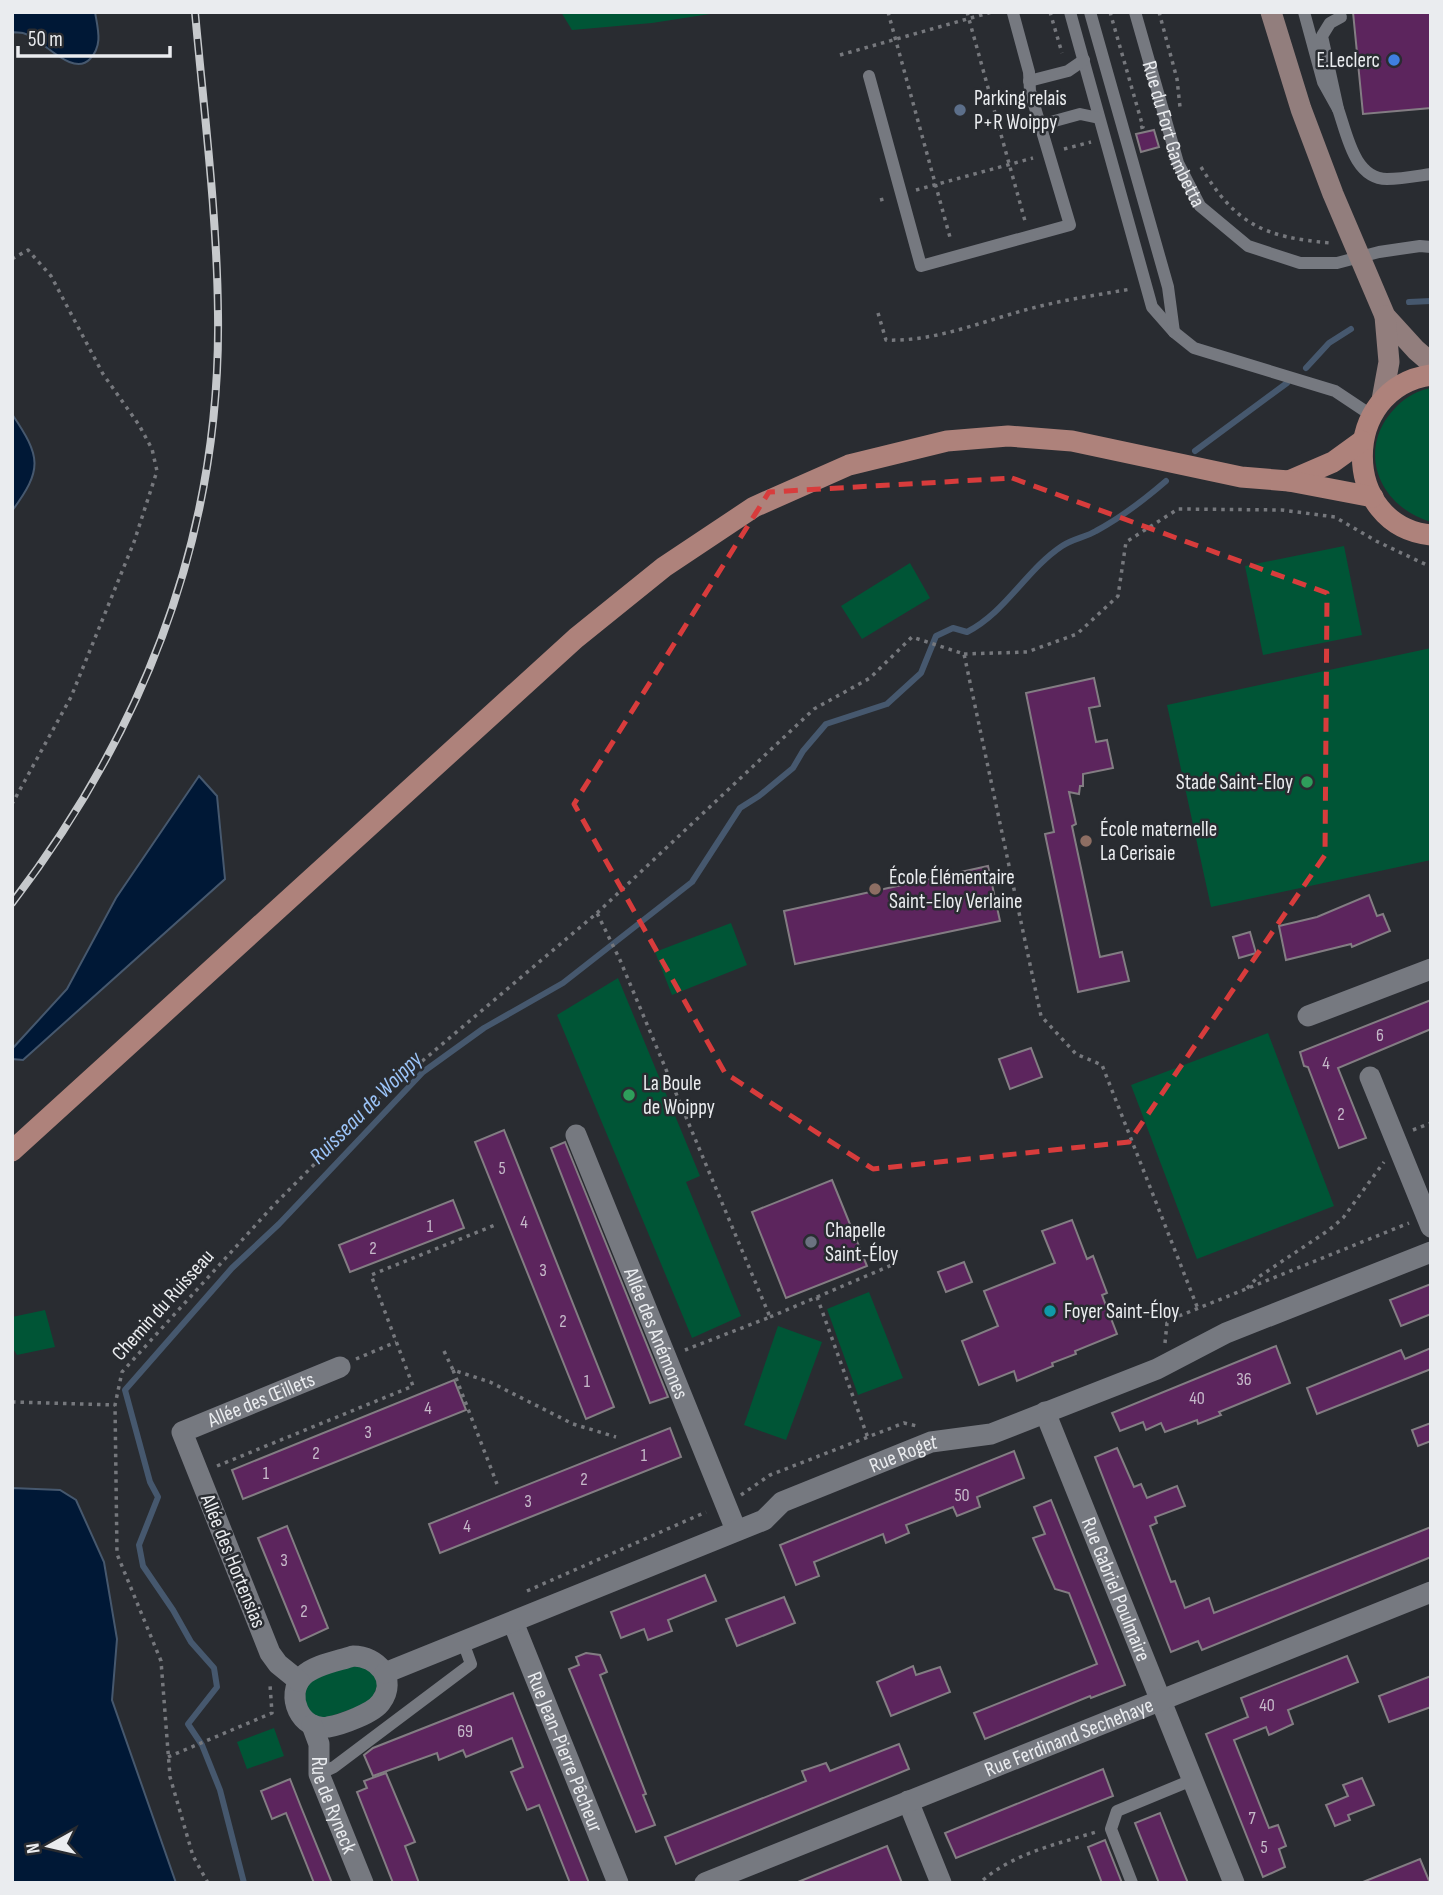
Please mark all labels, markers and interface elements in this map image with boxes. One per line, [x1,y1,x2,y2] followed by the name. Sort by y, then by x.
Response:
[18,14,170,58] scale bar
[28,27,63,52] text: 50 m
[1317,48,1380,73] place label: E.Leclerc
[1386,52,1402,68] marker: E.Leclerc
[1137,58,1211,211] street label: Rue du Fort Gambetta
[974,86,1067,135] place label: Parking relais P+R Woippy
[952,102,968,118] marker: Parking relais P+R Woippy
[1176,770,1293,795] place label: Stade Saint-Eloy
[1299,774,1315,790] marker: Stade Saint-Eloy
[1100,817,1217,866] place label: École maternelle La Cerisaie
[1078,833,1094,849] marker: École maternelle La Cerisaie
[889,865,1022,914] place label: École Élémentaire Saint-Eloy Verlaine
[867,881,883,897] marker: École Élémentaire Saint-Eloy Verlaine
[1376,1025,1384,1046] house number: 6
[304,1045,429,1170] water label: Ruisseau de Woippy
[1322,1053,1330,1074] house number: 4
[643,1071,715,1120] place label: La Boule de Woippy
[621,1087,637,1103] marker: La Boule de Woippy
[1337,1104,1345,1125] house number: 2
[498,1158,506,1179] house number: 5
[520,1212,528,1233] house number: 4
[427,1216,434,1237] house number: 1
[825,1218,898,1267] place label: Chapelle Saint-Éloy
[803,1234,819,1250] marker: Chapelle Saint-Éloy
[369,1238,377,1259] house number: 2
[107,1244,219,1366] street label: Chemin du Ruisseau
[539,1260,547,1281] house number: 3
[618,1263,694,1403] street label: Allée des Anémones
[1064,1299,1179,1324] place label: Foyer Saint-Éloy
[1042,1303,1058,1319] marker: Foyer Saint-Éloy
[559,1311,567,1332] house number: 2
[203,1366,318,1433] street label: Allée des Œillets
[1236,1369,1252,1390] house number: 36
[584,1371,591,1392] house number: 1
[1189,1388,1205,1409] house number: 40
[424,1398,432,1419] house number: 4
[364,1422,372,1443] house number: 3
[866,1429,939,1478] street label: Rue Roget
[312,1443,320,1464] house number: 2
[641,1445,648,1466] house number: 1
[263,1463,270,1484] house number: 1
[580,1469,588,1490] house number: 2
[954,1485,970,1506] house number: 50
[194,1490,271,1631] street label: Allée des Hortensias
[524,1491,532,1512] house number: 3
[1076,1514,1156,1665] street label: Rue Gabriel Poulmaire
[463,1516,471,1537] house number: 4
[280,1550,288,1571] house number: 3
[300,1601,308,1622] house number: 2
[522,1668,609,1836] street label: Rue Jean-Pierre Pêcheur
[981,1692,1157,1782] street label: Rue Ferdinand Sechehaye
[1259,1695,1275,1716] house number: 40
[457,1721,473,1742] house number: 69
[307,1757,362,1857] street label: Rue de Ryneck
[1248,1808,1256,1829] house number: 7
[14,1811,84,1881] north arrow
[1260,1837,1268,1858] house number: 5
[22,1842,46,1855] text: N

